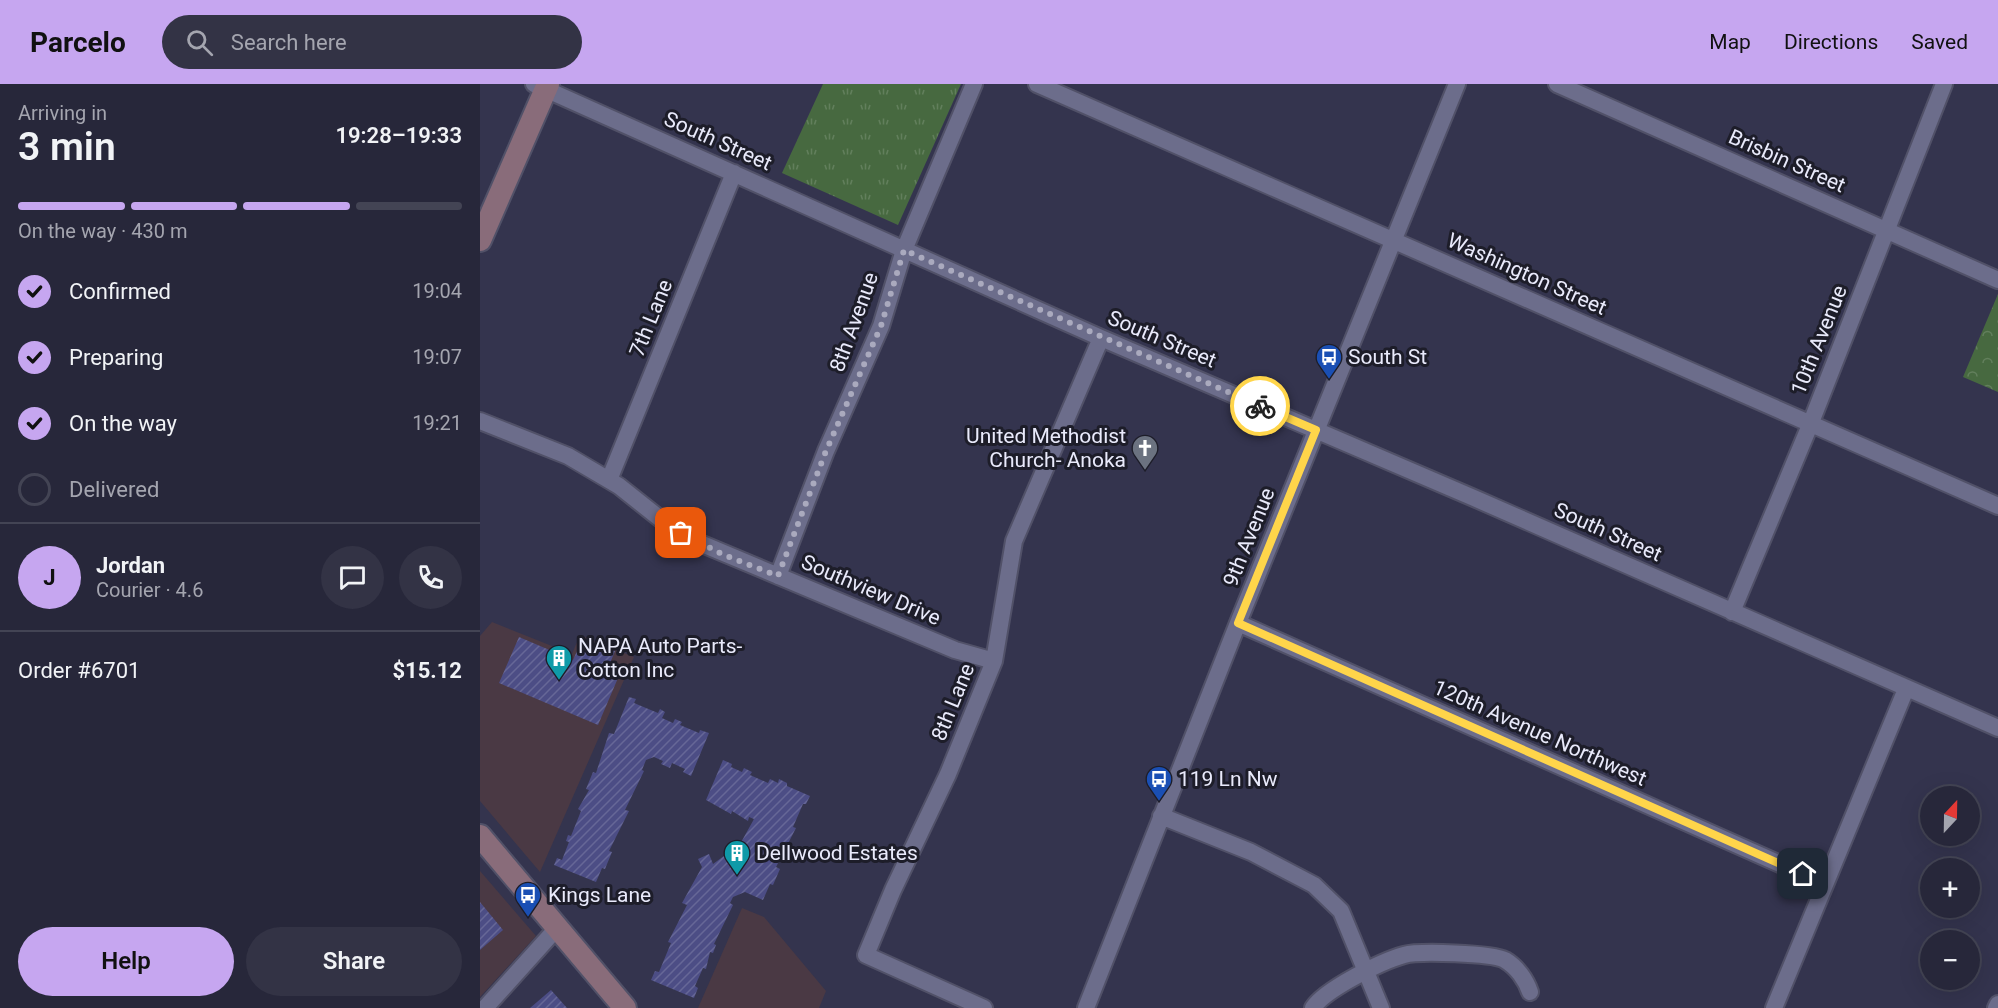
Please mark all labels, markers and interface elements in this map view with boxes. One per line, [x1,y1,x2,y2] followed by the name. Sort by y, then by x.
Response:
[162,15,582,69] search box
[30,26,126,59] text: Parcelo
[183,26,216,59] icon: search
[231,30,347,55] text: Search here
[1709,30,1751,54] text: Map
[1784,30,1878,54] text: Directions
[1911,30,1968,54] text: Saved
[18,101,107,125] text: Arriving in
[661,107,776,175] street label: South Street
[335,123,462,148] text: 19:28–19:33
[18,124,116,170] text: 3 min
[1725,125,1849,197] street label: Brisbin Street
[18,219,187,243] text: On the way · 430 m
[1444,228,1610,320] street label: Washington Street
[825,269,883,375] street label: 8th Avenue
[18,275,51,308] icon: check
[625,276,677,360] street label: 7th Lane
[69,279,171,304] text: Confirmed
[412,279,462,303] text: 19:04
[1786,282,1852,398] street label: 10th Avenue
[1104,305,1220,373] street label: South Street
[18,341,51,374] icon: check
[1314,342,1344,380] bus stop icon: South St
[69,345,163,370] text: Preparing
[412,345,462,369] text: 19:07
[1348,345,1427,369] place label: South St
[1230,376,1290,436] courier
[1244,390,1277,423] icon: bike
[18,407,51,440] icon: check
[69,411,177,436] text: On the way
[412,411,462,435] text: 19:21
[966,424,1126,472] place label: United Methodist Church- Anoka
[1130,433,1160,471] church icon: United Methodist Church- Anoka
[69,477,159,502] text: Delivered
[1218,484,1280,590] street label: 9th Avenue
[1551,498,1666,566] street label: South Street
[655,507,706,558] pin
[664,516,697,549] icon: bag
[321,546,384,609] button: chat
[399,546,462,609] button: phone
[798,550,944,630] street label: Southview Drive
[96,553,165,578] text: Jordan
[43,565,56,590] text: J
[96,578,203,602] text: Courier · 4.6
[578,634,743,682] place label: NAPA Auto Parts- Cotton Inc
[544,643,574,681] building icon: NAPA Auto Parts- Cotton Inc
[18,658,140,683] text: Order #6701
[393,658,462,683] text: $15.12
[927,660,979,744] street label: 8th Lane
[1430,675,1650,791] street label: 120th Avenue Northwest
[1144,764,1174,802] bus stop icon: 119 Ln Nw
[1178,767,1278,791] place label: 119 Ln Nw
[1920,786,1980,846] north arrow
[1920,786,1980,990] map controls
[722,838,752,876] building icon: Dellwood Estates
[756,841,918,865] place label: Dellwood Estates
[1777,848,1828,899] pin
[1786,857,1819,890] icon: home
[1920,858,1980,918] button: +
[513,880,543,918] bus stop icon: Kings Lane
[548,883,651,907] place label: Kings Lane
[18,927,234,996] button: Help
[246,927,462,996] button: Share
[1920,930,1980,990] button: −

